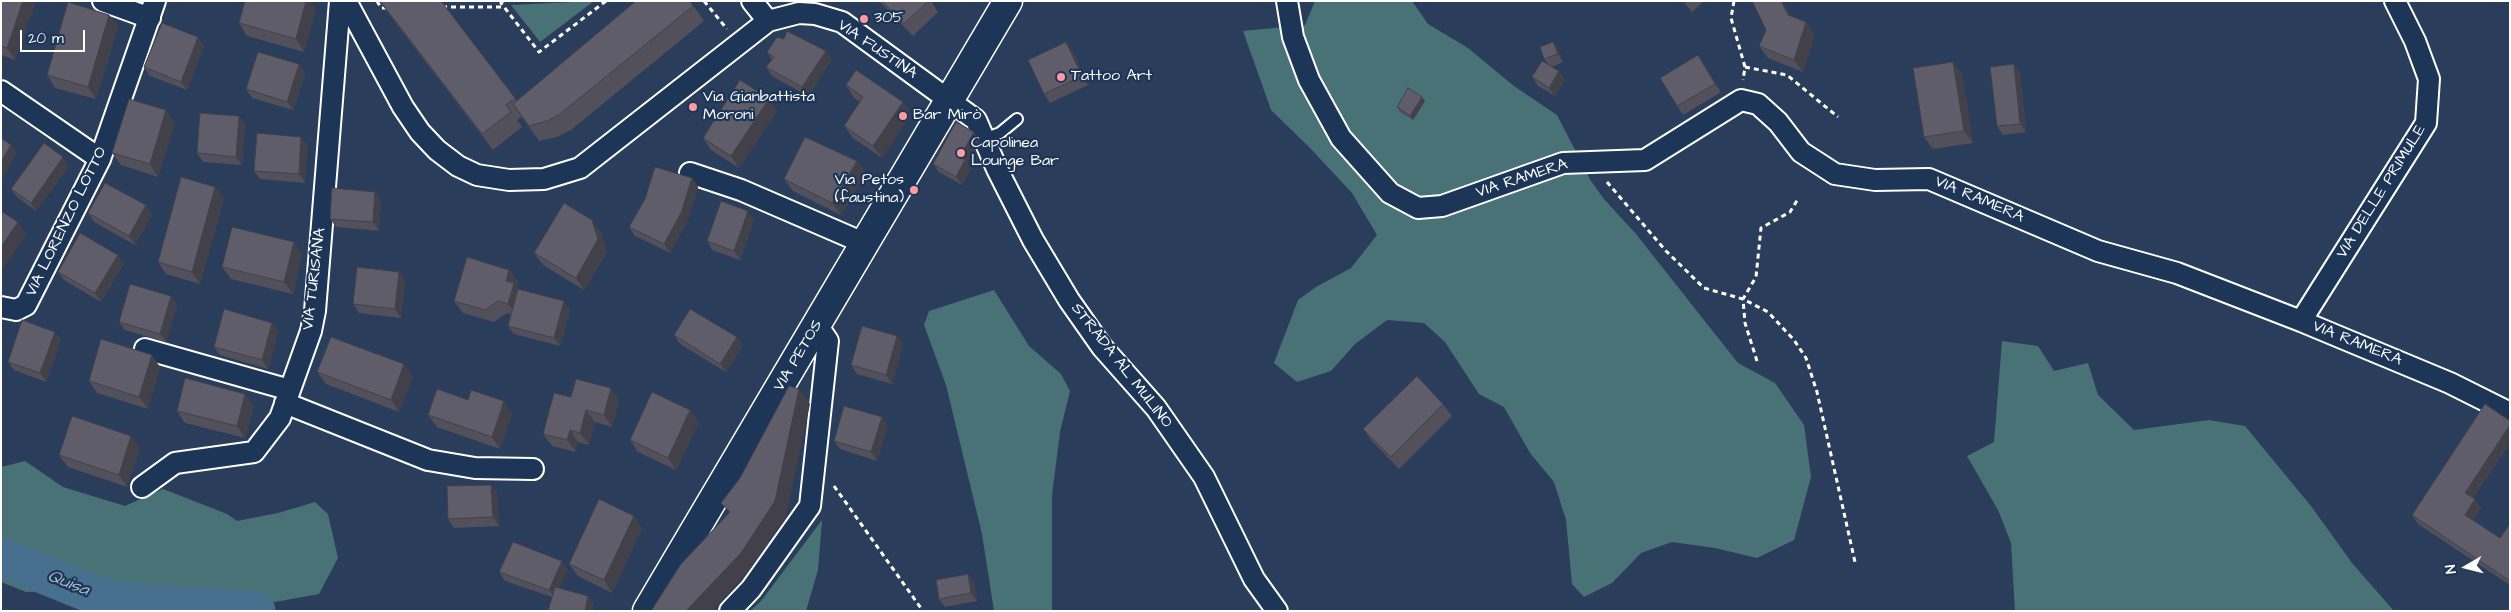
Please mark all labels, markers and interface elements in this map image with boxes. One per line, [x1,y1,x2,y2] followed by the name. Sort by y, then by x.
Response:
[874,9,904,29] place label: 305
[858,13,870,25] marker: 305
[833,16,921,84] street label: VIA FUSTINA
[22,20,88,52] scale bar
[28,28,64,49] text: 20 m
[1071,67,1152,87] place label: Tattoo Art
[1055,71,1067,83] marker: Tattoo Art
[703,88,815,126] place label: Via Gianbattista Moroni
[687,101,699,113] marker: Via Gianbattista Moroni
[913,106,981,126] place label: Bar Mirò
[897,110,909,122] marker: Bar Mirò
[2333,122,2431,262] street label: VIA DELLE PRIMULE
[971,134,1059,172] place label: Capolinea Lounge Bar
[22,144,112,300] street label: VIA LORENZO LOTTO
[955,147,967,159] marker: Capolinea Lounge Bar
[1474,155,1570,203] street label: VIA RAMERA
[835,171,904,209] place label: Via Petos (faustina)
[1931,173,2027,227] street label: VIA RAMERA
[908,184,920,196] marker: Via Petos (faustina)
[299,227,331,331] street label: VIA TURISANA
[1066,300,1176,432] street label: STRADA AL MULINO
[770,317,828,395] street label: VIA PETOS
[2309,317,2405,371] street label: VIA RAMERA
[2441,542,2491,592] north arrow
[2441,563,2462,575] text: N
[44,566,92,602] water label: Quisa

